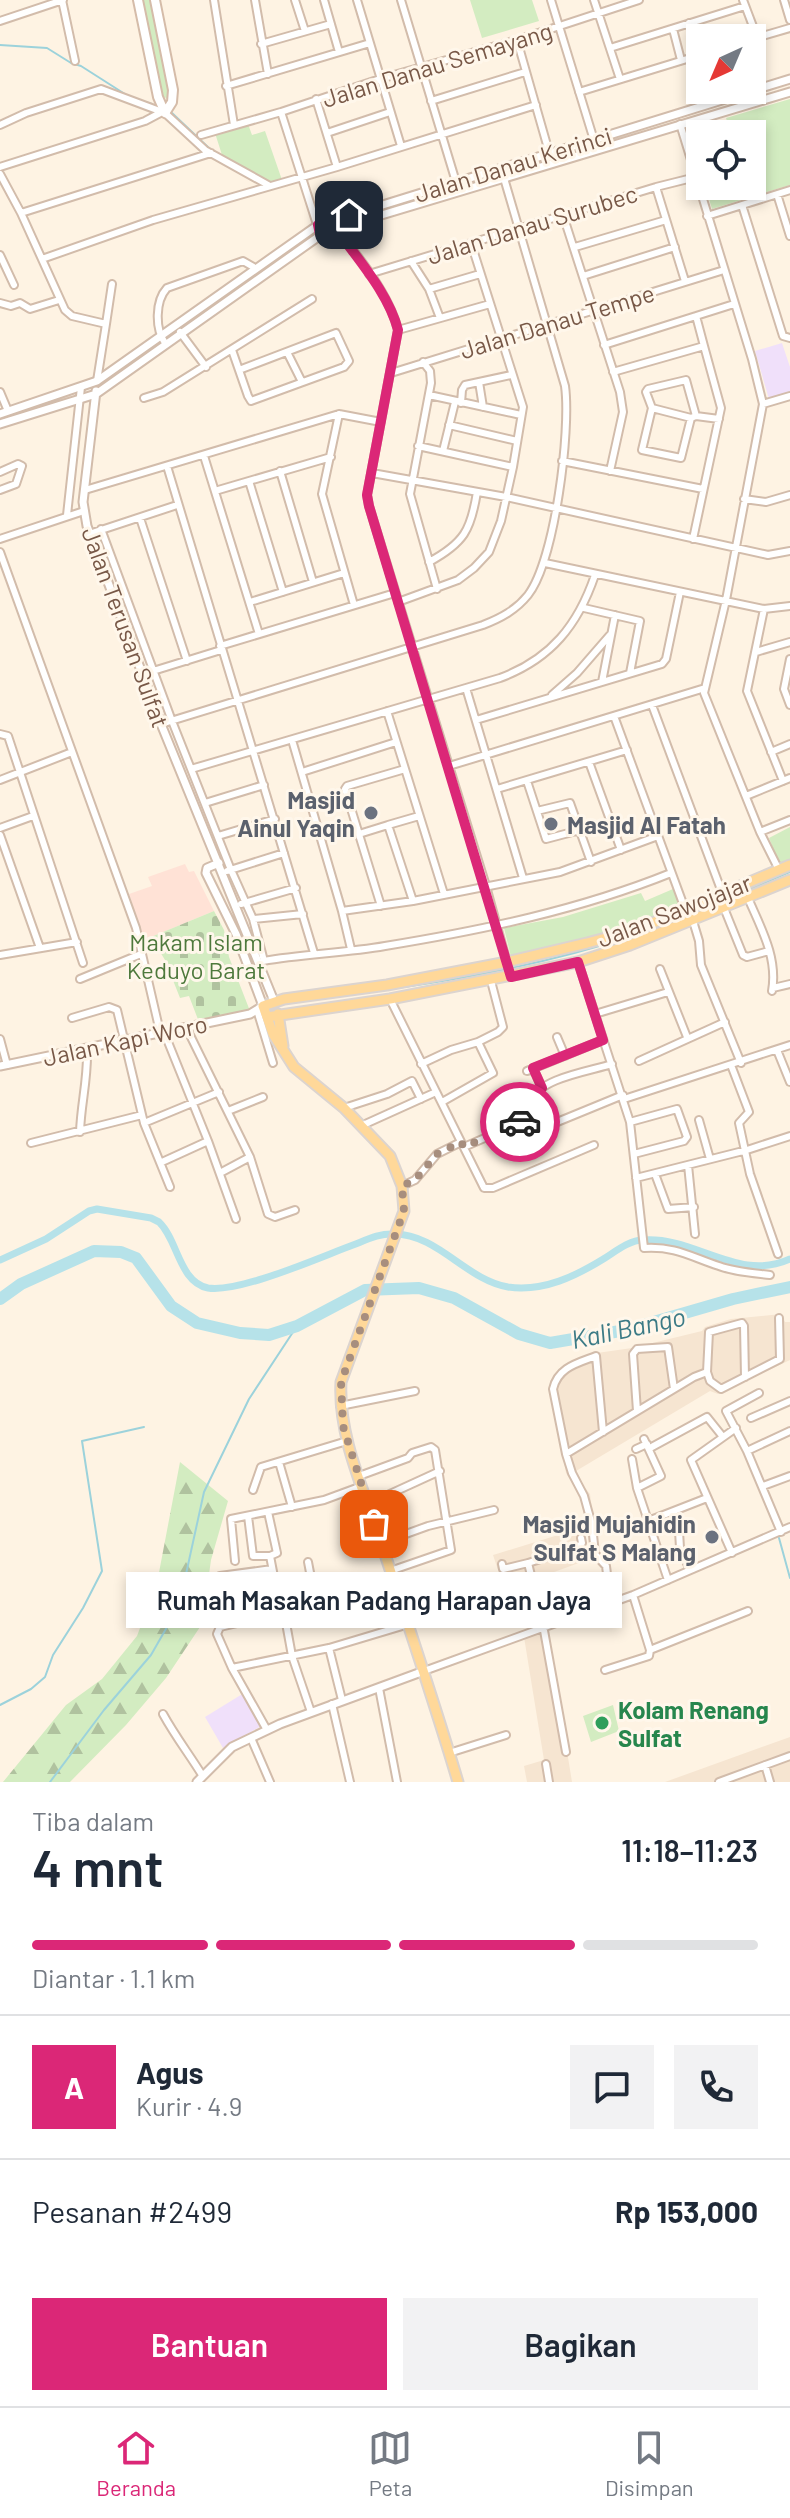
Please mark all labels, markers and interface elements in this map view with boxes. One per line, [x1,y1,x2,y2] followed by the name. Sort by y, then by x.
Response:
[318,15,556,113] street label: Jalan Danau Semayang
[686,24,766,104] north arrow
[686,24,766,200] map controls
[411,120,615,208] street label: Jalan Danau Kerinci
[686,120,766,200] button: locate
[423,178,641,270] street label: Jalan Danau Surubec
[315,181,383,249] pin
[327,193,371,237] icon: home
[456,278,658,364] street label: Jalan Danau Tempe
[76,523,176,731] street label: Jalan Terusan Sulfat
[237,785,355,842] place label: Masjid Ainul Yaqin
[362,804,380,822] marker: Masjid Ainul Yaqin
[567,810,726,839] place label: Masjid Al Fatah
[542,815,560,833] marker: Masjid Al Fatah
[593,867,755,953] street label: Jalan Sawojajar
[127,927,265,984] park label: Makam Islam Keduyo Barat
[40,1008,210,1072] street label: Jalan Kapi Woro
[480,1082,560,1162] courier
[498,1100,542,1144] icon: car
[568,1300,688,1354] water label: Kali Bango
[340,1490,408,1558] pin
[352,1502,396,1546] icon: bag
[522,1509,696,1566] place label: Masjid Mujahidin Sulfat S Malang
[703,1528,721,1546] marker: Masjid Mujahidin Sulfat S Malang
[126,1572,622,1628] callout: Rumah Masakan Padang Harapan Jaya
[157,1584,591,1615] text: Rumah Masakan Padang Harapan Jaya
[618,1695,769,1752] place label: Kolam Renang Sulfat
[593,1714,611,1732] marker: Kolam Renang Sulfat
[32,1805,154,1836] text: Tiba dalam
[621,1832,758,1868] text: 11:18–11:23
[32,1835,164,1897] text: 4 mnt
[32,1962,195,1993] text: Diantar · 1.1 km
[570,2045,654,2129] button: chat
[674,2045,758,2129] button: phone
[136,2054,204,2090] text: Agus
[64,2069,84,2105] text: A
[136,2090,242,2121] text: Kurir · 4.9
[32,2193,232,2229] text: Pesanan #2499
[615,2193,758,2229] text: Rp 153,000
[32,2298,387,2390] button: Bantuan
[403,2298,758,2390] button: Bagikan
[96,2426,176,2500] tab: Beranda
[368,2426,412,2500] tab: Peta
[605,2426,694,2500] tab: Disimpan

